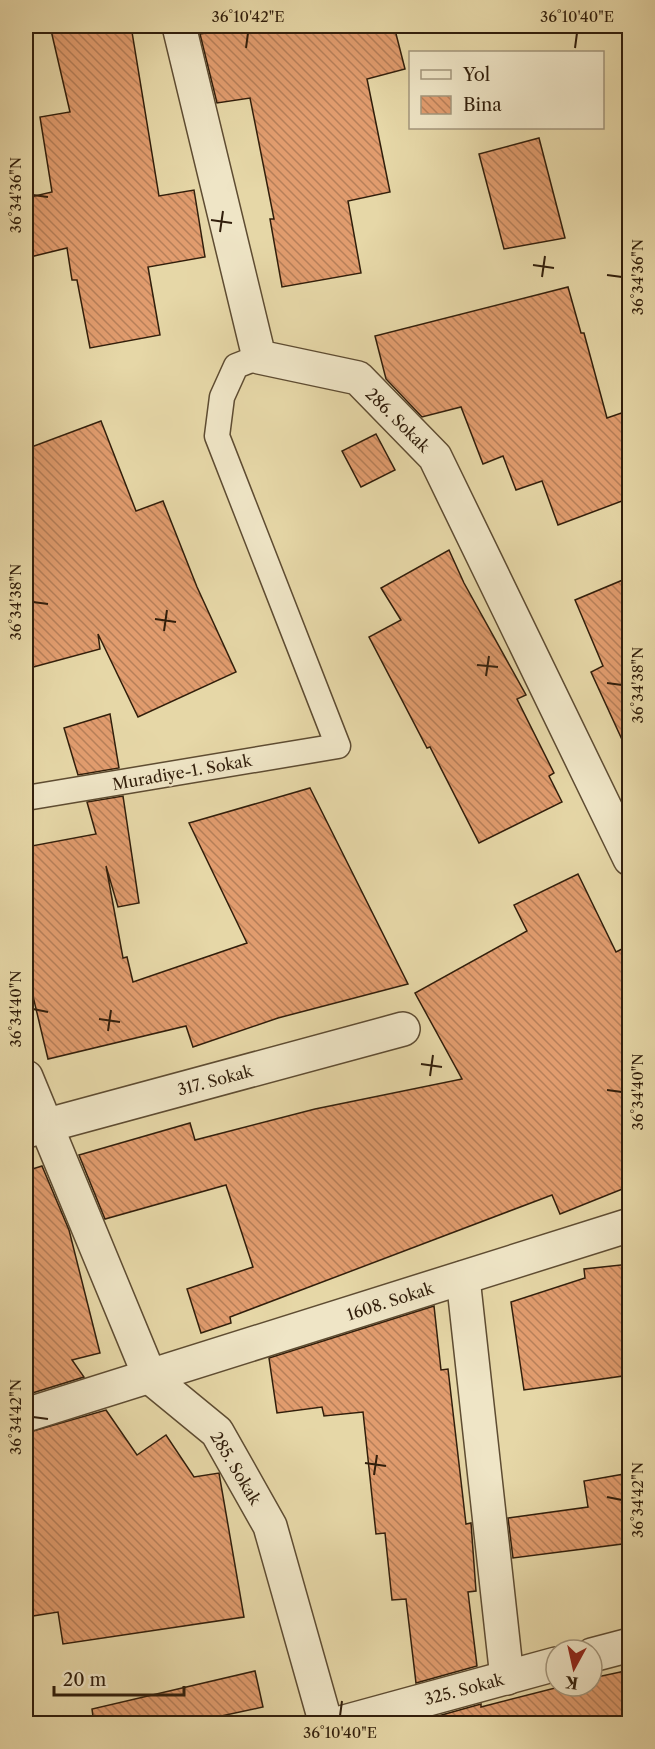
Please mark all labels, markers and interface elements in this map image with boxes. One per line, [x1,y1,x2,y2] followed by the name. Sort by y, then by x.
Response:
[211,7,285,26] text: 36°10'42"E
[540,7,614,26] text: 36°10'40"E
[409,51,604,129] legend
[462,64,490,86] text: Yol
[463,94,502,116] text: Bina
[6,157,25,233] text: 36°34'36"N
[628,239,647,315] text: 36°34'36"N
[362,384,435,457] street label: 286. Sokak
[6,564,25,640] text: 36°34'38"N
[628,647,647,723] text: 36°34'38"N
[111,750,254,794] street label: Muradiye-1. Sokak
[6,970,25,1048] text: 36°34'40"N
[628,1053,647,1131] text: 36°34'40"N
[175,1060,256,1100] street label: 317. Sokak
[344,1277,437,1324] street label: 1608. Sokak
[6,1379,25,1455] text: 36°34'42"N
[206,1428,266,1509] street label: 285. Sokak
[628,1462,647,1538] text: 36°34'42"N
[544,1638,604,1698] north arrow
[54,1659,184,1697] scale bar
[63,1669,107,1691] text: 20 m
[422,1669,506,1709] street label: 325. Sokak
[563,1672,580,1694] text: K
[303,1723,377,1742] text: 36°10'40"E

